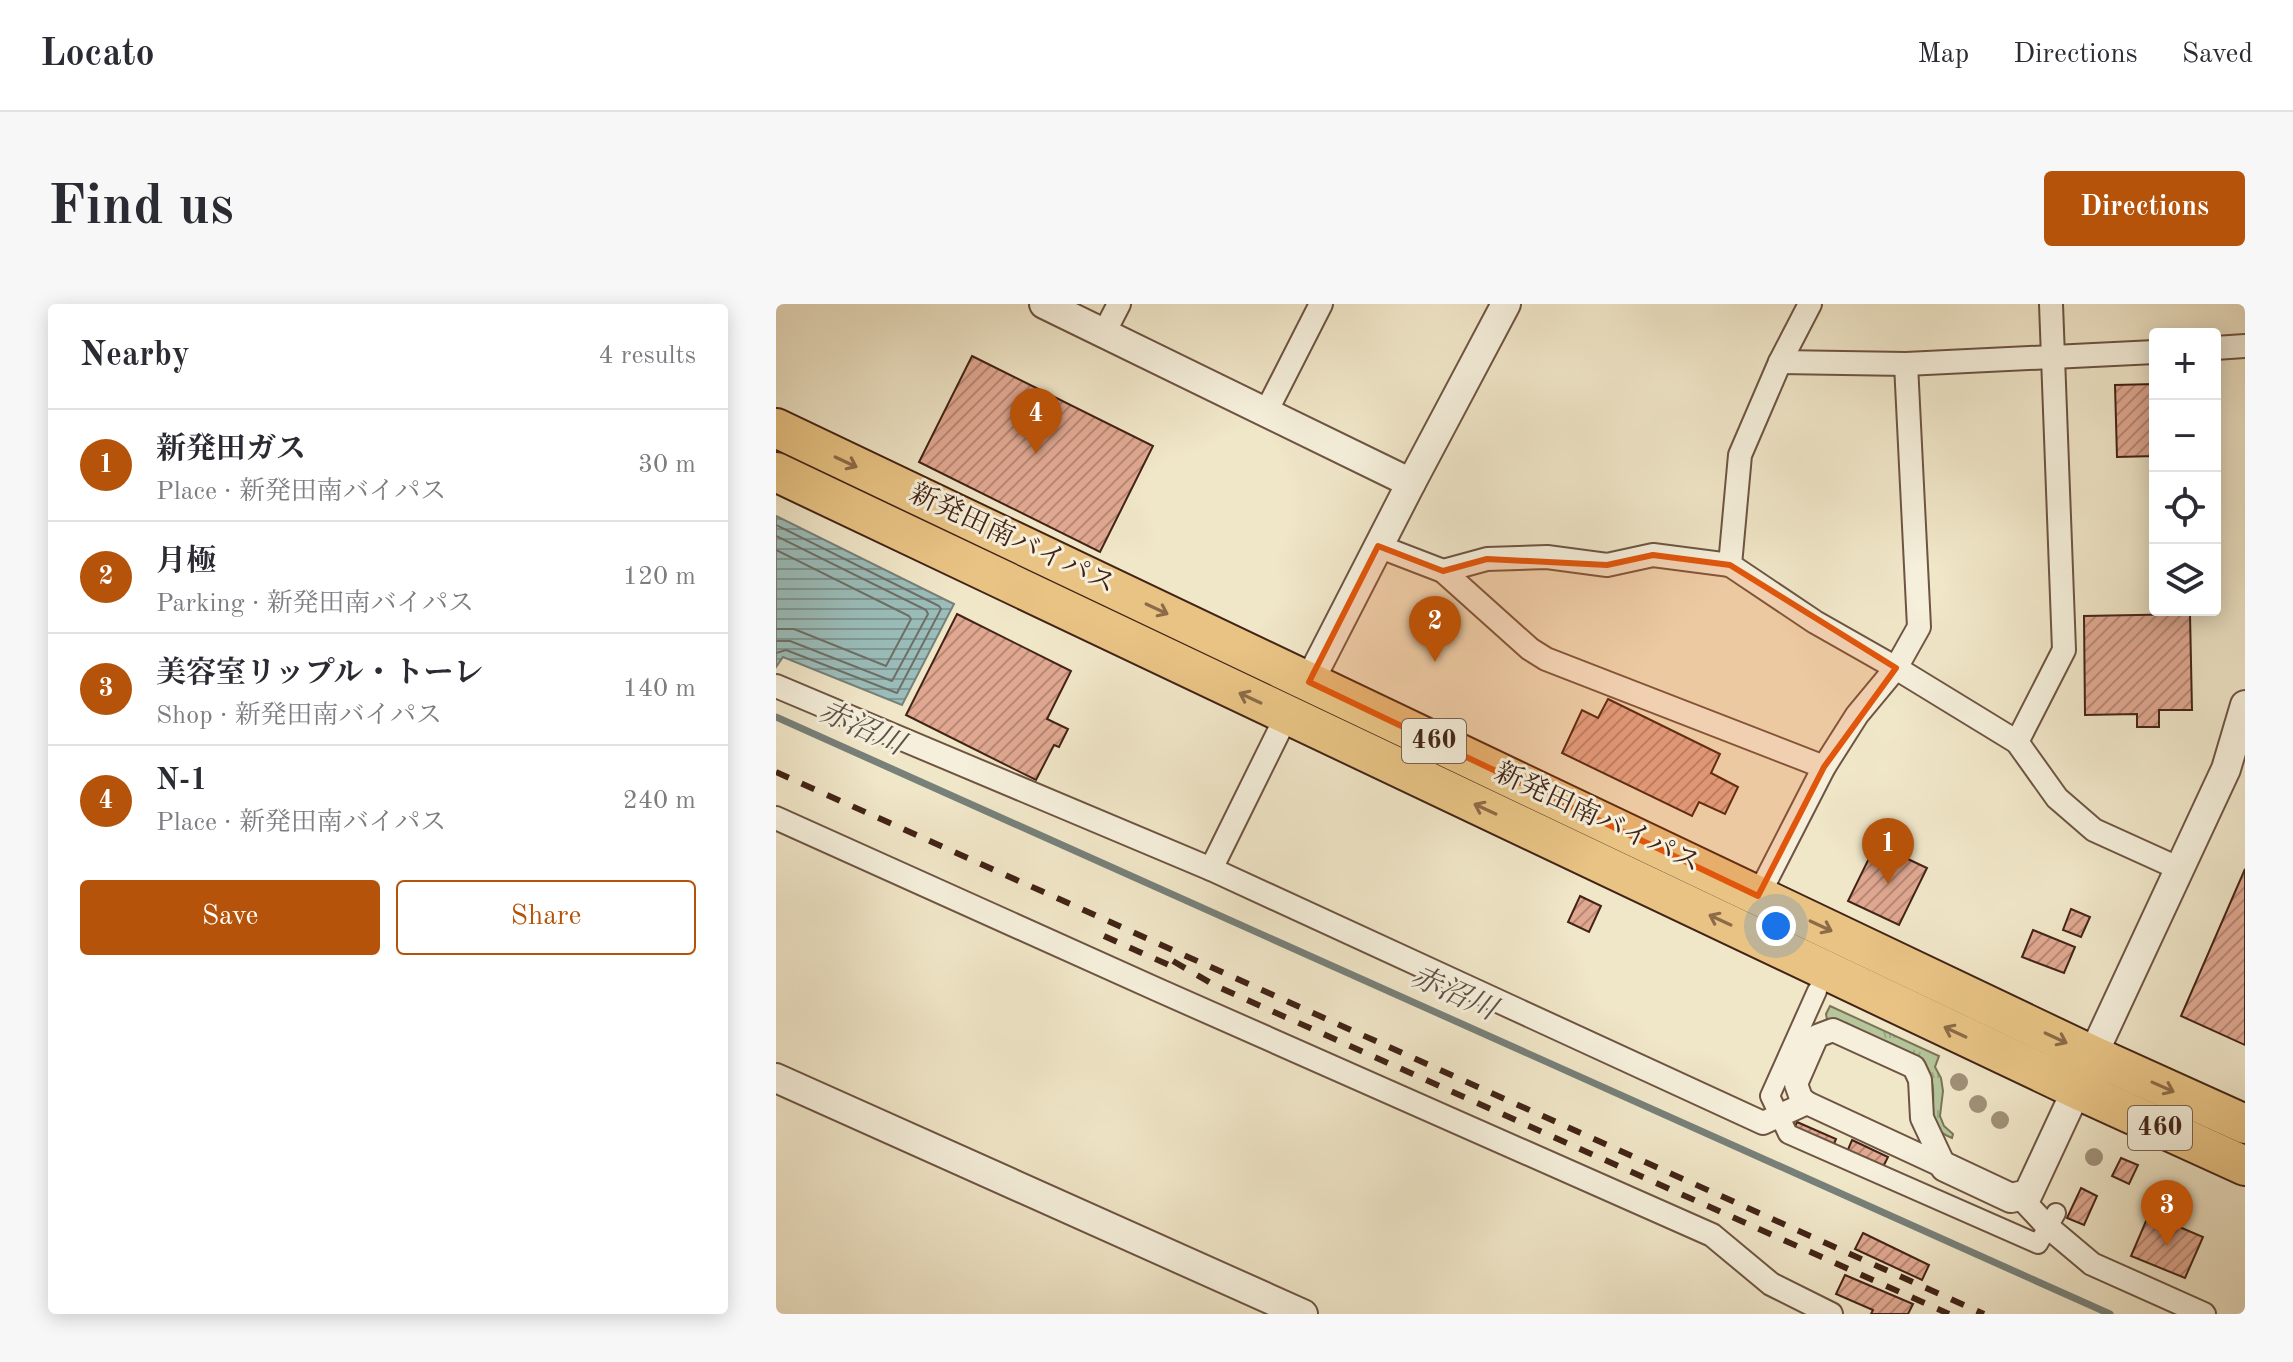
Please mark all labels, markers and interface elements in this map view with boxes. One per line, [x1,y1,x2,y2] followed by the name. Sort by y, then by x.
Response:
[40,36,155,74] text: Locato
[1917,41,1969,69] text: Map
[2013,41,2138,69] text: Directions
[2182,41,2253,69] text: Saved
[2044,171,2245,246] button: Directions
[48,180,234,236] text: Find us
[2149,328,2221,616] map controls
[2149,328,2221,400] button: +
[80,339,190,373] text: Nearby
[598,343,696,369] text: 4 results
[1010,388,1062,454] pin: 4
[2149,400,2221,472] button: −
[156,435,306,465] text: 新発田ガス
[98,452,114,478] text: 1
[638,452,696,478] text: 30 m
[834,454,858,470] one-way arrow
[2149,472,2221,544] button: locate
[905,477,1120,600] street label: 新発田南バイパス
[156,479,446,505] text: Place · 新発田南バイパス
[2149,544,2221,616] button: layers
[156,547,216,577] text: 月極
[98,564,114,590] text: 2
[623,564,696,590] text: 120 m
[156,591,474,617] text: Parking · 新発田南バイパス
[1409,596,1461,662] pin: 2
[1145,602,1169,617] one-way arrow
[156,659,483,689] text: 美容室リップル・トーレ
[98,676,114,702] text: 3
[623,676,696,702] text: 140 m
[1239,690,1263,705] one-way arrow
[814,694,912,762] water label: 赤沼川
[156,703,442,729] text: Shop · 新発田南バイパス
[1402,719,1466,763] road number: 460
[1490,756,1705,879] street label: 新発田南バイパス
[156,766,207,796] text: N-1
[98,788,114,814] text: 4
[623,788,696,814] text: 240 m
[1473,801,1497,816] one-way arrow
[156,810,446,836] text: Place · 新発田南バイパス
[1862,818,1914,884] pin: 1
[80,880,380,955] button: Save
[396,880,696,955] button: Share
[1756,906,1796,946] your location
[1708,912,1732,927] one-way arrow
[1809,919,1833,934] one-way arrow
[1406,959,1504,1027] water label: 赤沼川
[1943,1024,1967,1039] one-way arrow
[2044,1031,2068,1046] one-way arrow
[2151,1080,2175,1095] one-way arrow
[2128,1106,2192,1150] road number: 460
[2141,1180,2193,1246] pin: 3

